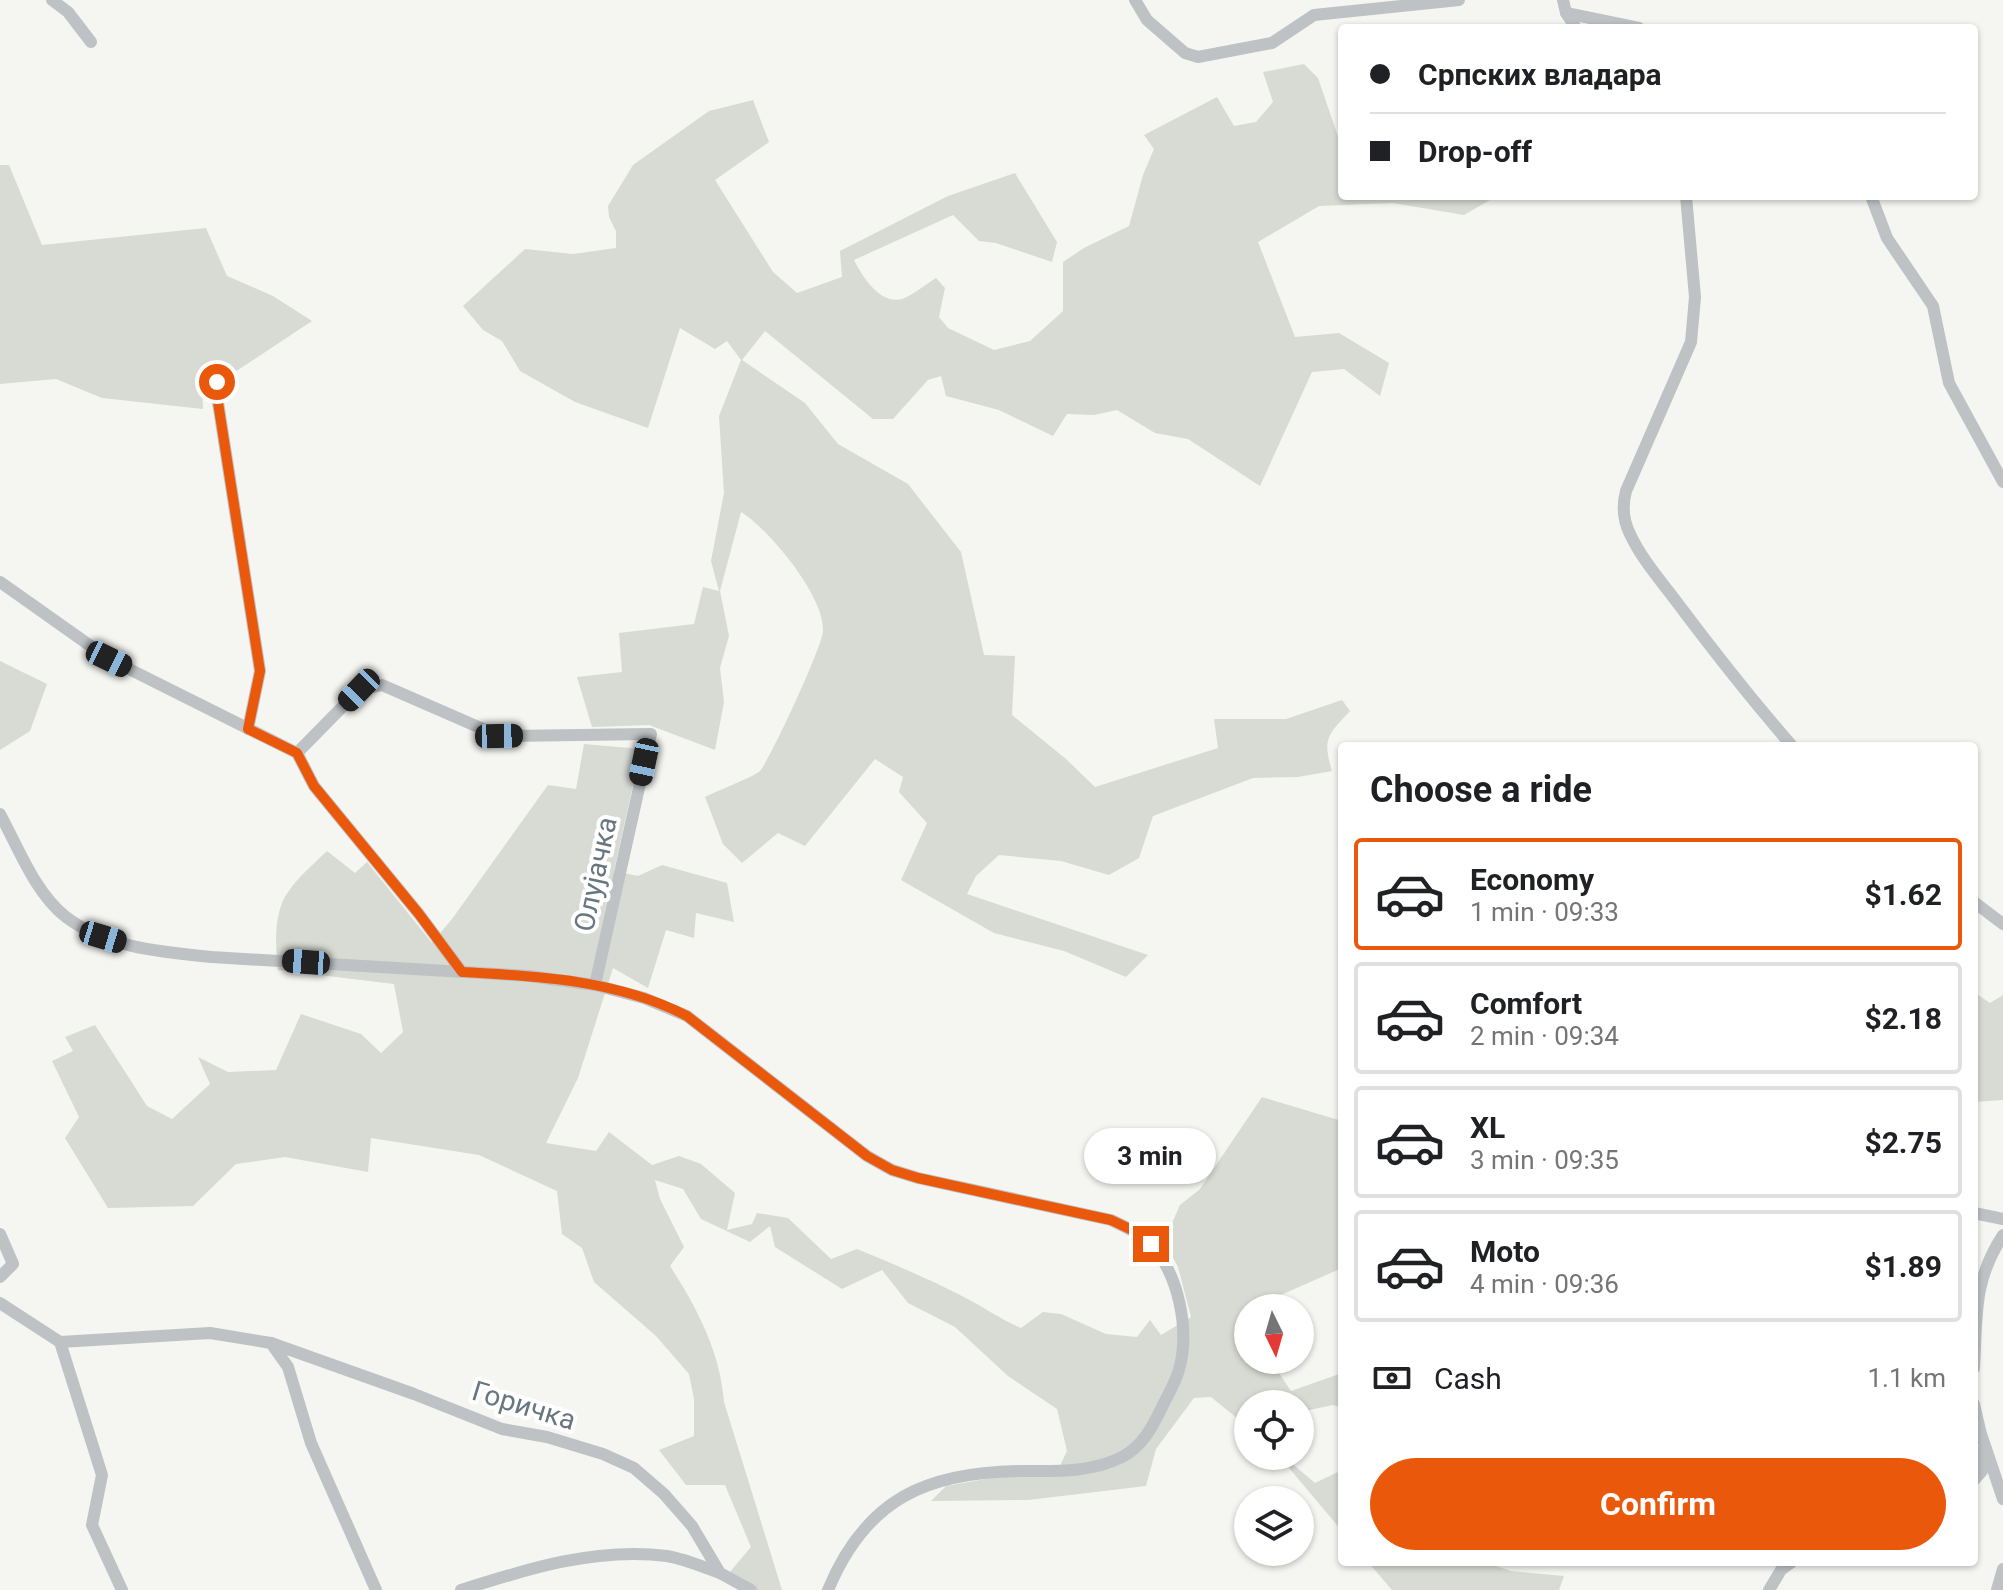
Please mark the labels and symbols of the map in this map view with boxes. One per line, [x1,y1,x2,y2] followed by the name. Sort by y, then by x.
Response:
[199,364,235,400] route start
[82,638,136,680] car
[334,664,384,716] car
[475,724,523,748] car
[627,736,661,788] car
[567,814,624,934] street label: Олујачка
[77,919,129,955] car
[281,948,331,976] car
[1085,1128,1217,1184] callout: 3 min
[1133,1226,1169,1262] route end
[1234,1294,1314,1374] north arrow
[468,1374,580,1437] street label: Горичка

